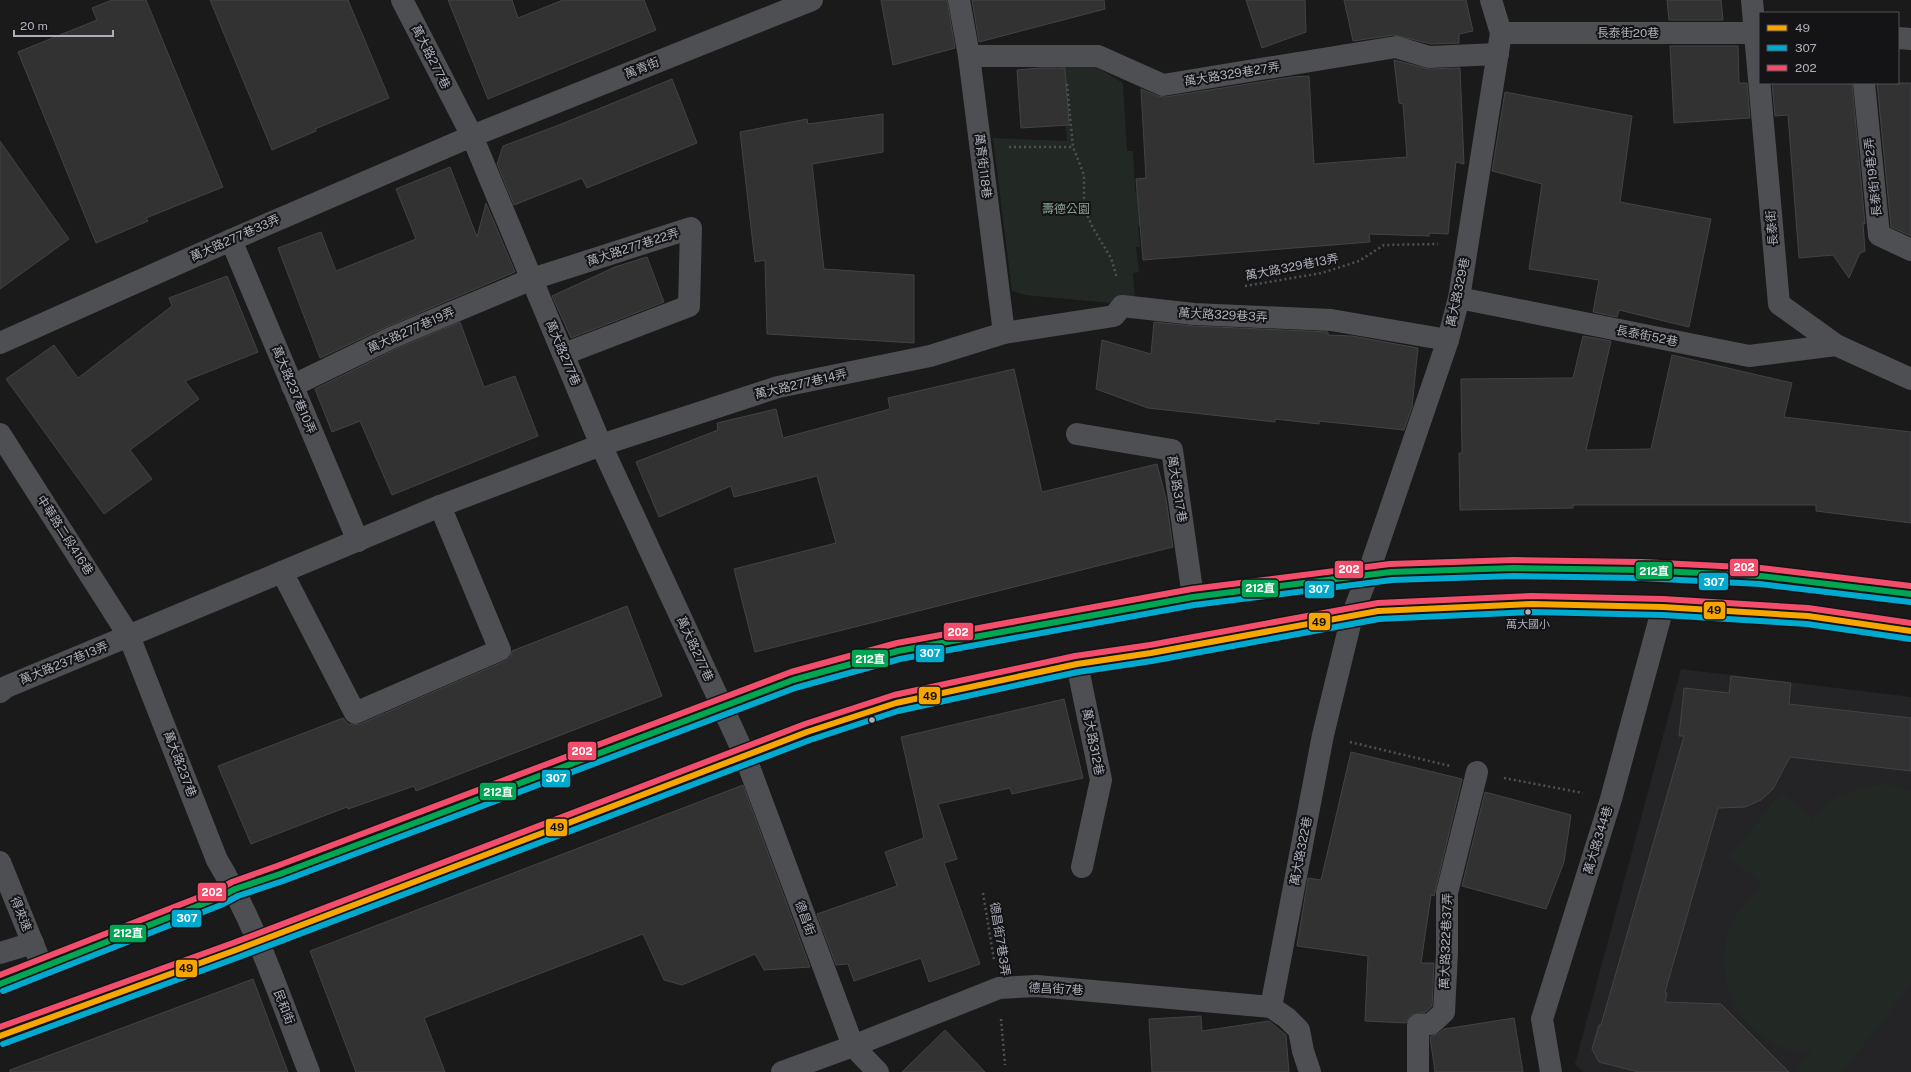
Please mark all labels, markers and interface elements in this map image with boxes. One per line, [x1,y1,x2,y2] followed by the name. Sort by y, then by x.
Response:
[14,12,113,38] scale bar
[1759,12,1899,84] legend
[20,19,48,33] text: 20 m
[1795,21,1810,35] text: 49
[409,23,453,91] street label: 萬大路277巷
[1597,26,1659,40] street label: 長泰街20巷
[1795,41,1817,55] text: 307
[623,55,661,81] street label: 萬青街
[1183,60,1281,88] street label: 萬大路329巷27弄
[1795,61,1817,75] text: 202
[972,133,994,199] street label: 萬青街118巷
[1862,137,1884,217] street label: 長泰街19巷2弄
[1042,202,1090,216] park label: 壽德公園
[1763,209,1781,247] street label: 長泰街
[188,212,282,264] street label: 萬大路277巷33弄
[585,226,681,268] street label: 萬大路277巷22弄
[1244,251,1340,283] street label: 萬大路329巷13弄
[1444,256,1472,328] street label: 萬大路329巷
[365,304,457,356] street label: 萬大路277巷19弄
[1178,306,1268,324] street label: 萬大路329巷3弄
[543,318,583,388] street label: 萬大路277巷
[1615,323,1679,349] street label: 長泰街52巷
[269,344,319,436] street label: 萬大路237巷10弄
[754,367,848,401] street label: 萬大路277巷14弄
[1165,454,1189,524] street label: 萬大路317巷
[34,493,96,577] street label: 中華路二段416巷
[1729,558,1759,577] line badge: 202
[1334,560,1364,579] line badge: 202
[1635,561,1673,580] line badge: 212直
[1733,561,1755,573] text: 202
[1338,563,1360,575] text: 202
[1639,565,1669,577] text: 212直
[1698,572,1729,591] line badge: 307
[1703,576,1725,588] text: 307
[1241,579,1279,598] line badge: 212直
[1304,580,1335,599] line badge: 307
[1245,582,1275,594] text: 212直
[1308,583,1330,595] text: 307
[1703,601,1726,620] line badge: 49
[1707,604,1721,616] text: 49
[1523,607,1533,617] marker: 萬大國小
[1308,612,1331,631] line badge: 49
[674,614,716,684] street label: 萬大路277巷
[1312,616,1326,628] text: 49
[1506,618,1550,630] place label: 萬大國小
[943,622,974,641] line badge: 202
[947,626,969,638] text: 202
[18,639,110,687] street label: 萬大路237巷13弄
[915,644,945,663] line badge: 307
[919,647,941,659] text: 307
[851,649,889,668] line badge: 212直
[855,653,885,665] text: 212直
[918,686,941,705] line badge: 49
[923,690,937,702] text: 49
[1080,707,1106,777] street label: 萬大路312巷
[867,715,877,725] unlabelled marker
[161,729,199,799] street label: 萬大路237巷
[567,741,597,761] line badge: 202
[571,745,593,757] text: 202
[541,769,571,788] line badge: 307
[545,772,567,784] text: 307
[479,782,517,801] line badge: 212直
[483,786,513,798] text: 212直
[1581,804,1615,876] street label: 萬大路344巷
[1287,815,1315,887] street label: 萬大路322巷
[545,818,568,837] line badge: 49
[550,821,564,833] text: 49
[197,882,227,902] line badge: 202
[201,886,223,898] text: 202
[1437,893,1455,989] street label: 萬大路322巷37弄
[8,895,34,933] street label: 得來速
[792,899,818,937] street label: 德昌街
[987,901,1013,977] street label: 德昌街7巷3弄
[171,909,202,928] line badge: 307
[176,912,198,924] text: 307
[109,924,147,943] line badge: 212直
[113,927,143,939] text: 212直
[175,959,198,978] line badge: 49
[179,962,193,974] text: 49
[1028,981,1084,997] street label: 德昌街7巷
[271,988,297,1026] street label: 民和街

